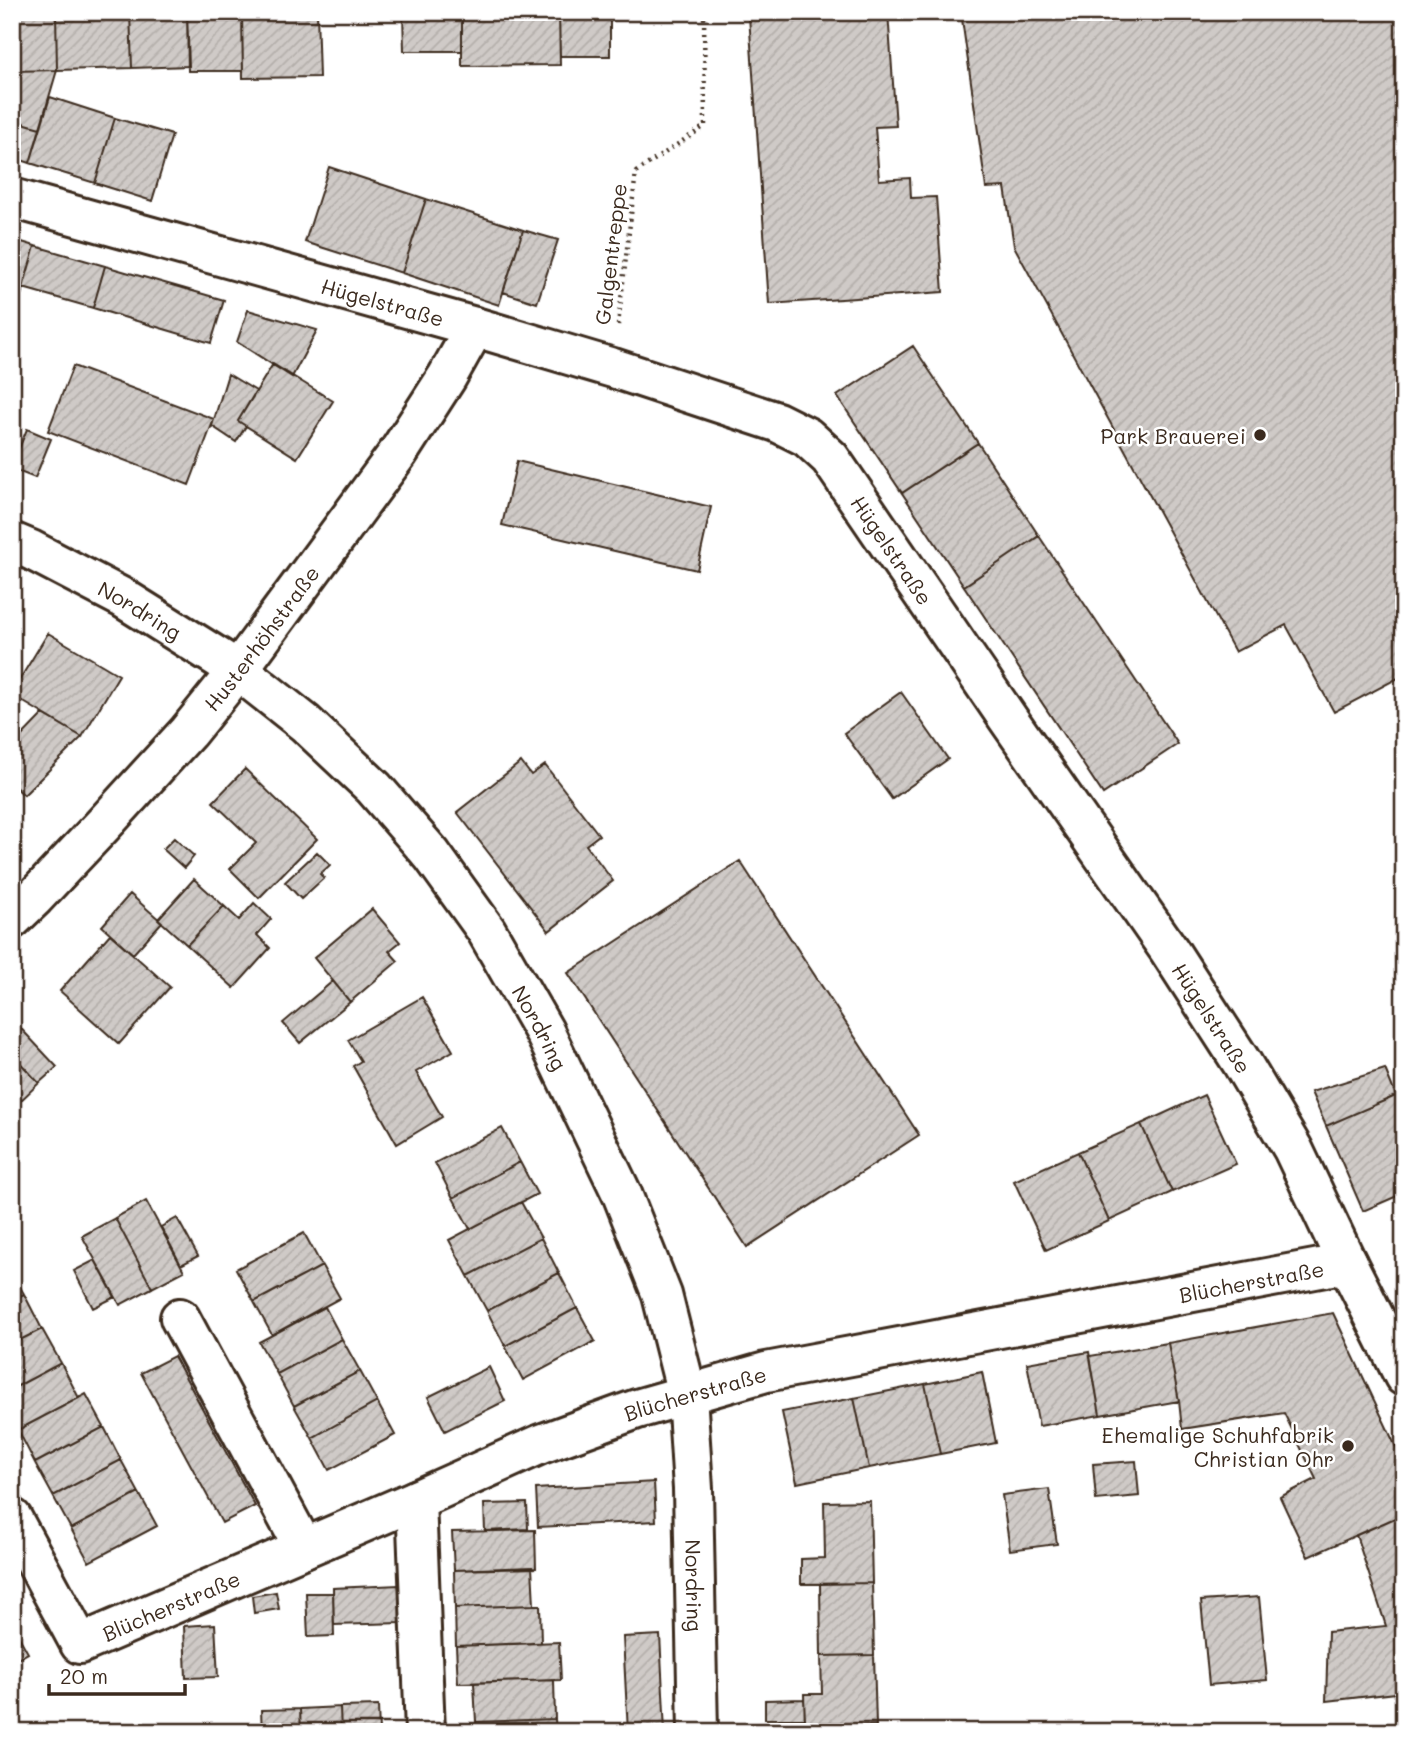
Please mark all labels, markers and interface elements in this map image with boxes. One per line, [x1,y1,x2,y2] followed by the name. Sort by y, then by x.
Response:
[588,182,632,326] street label: Galgentreppe
[318,271,447,331] street label: Hügelstraße
[1101,422,1246,449] place label: Park Brauerei
[1252,427,1268,443] marker: Park Brauerei
[846,490,939,609] street label: Hügelstraße
[197,560,324,716] street label: Husterhöhstraße
[94,574,187,645] street label: Nordring
[1167,957,1258,1078] street label: Hügelstraße
[507,980,574,1074] street label: Nordring
[1177,1254,1326,1308] street label: Blücherstraße
[620,1359,769,1426] street label: Blücherstraße
[1102,1421,1334,1472] place label: Ehemalige Schuhfabrik Christian Ohr
[1340,1438,1356,1454] marker: Ehemalige Schuhfabrik Christian Ohr
[681,1539,709,1632] street label: Nordring
[98,1564,244,1646] street label: Blücherstraße
[49,1653,186,1697] scale bar
[60,1662,108,1689] text: 20 m

